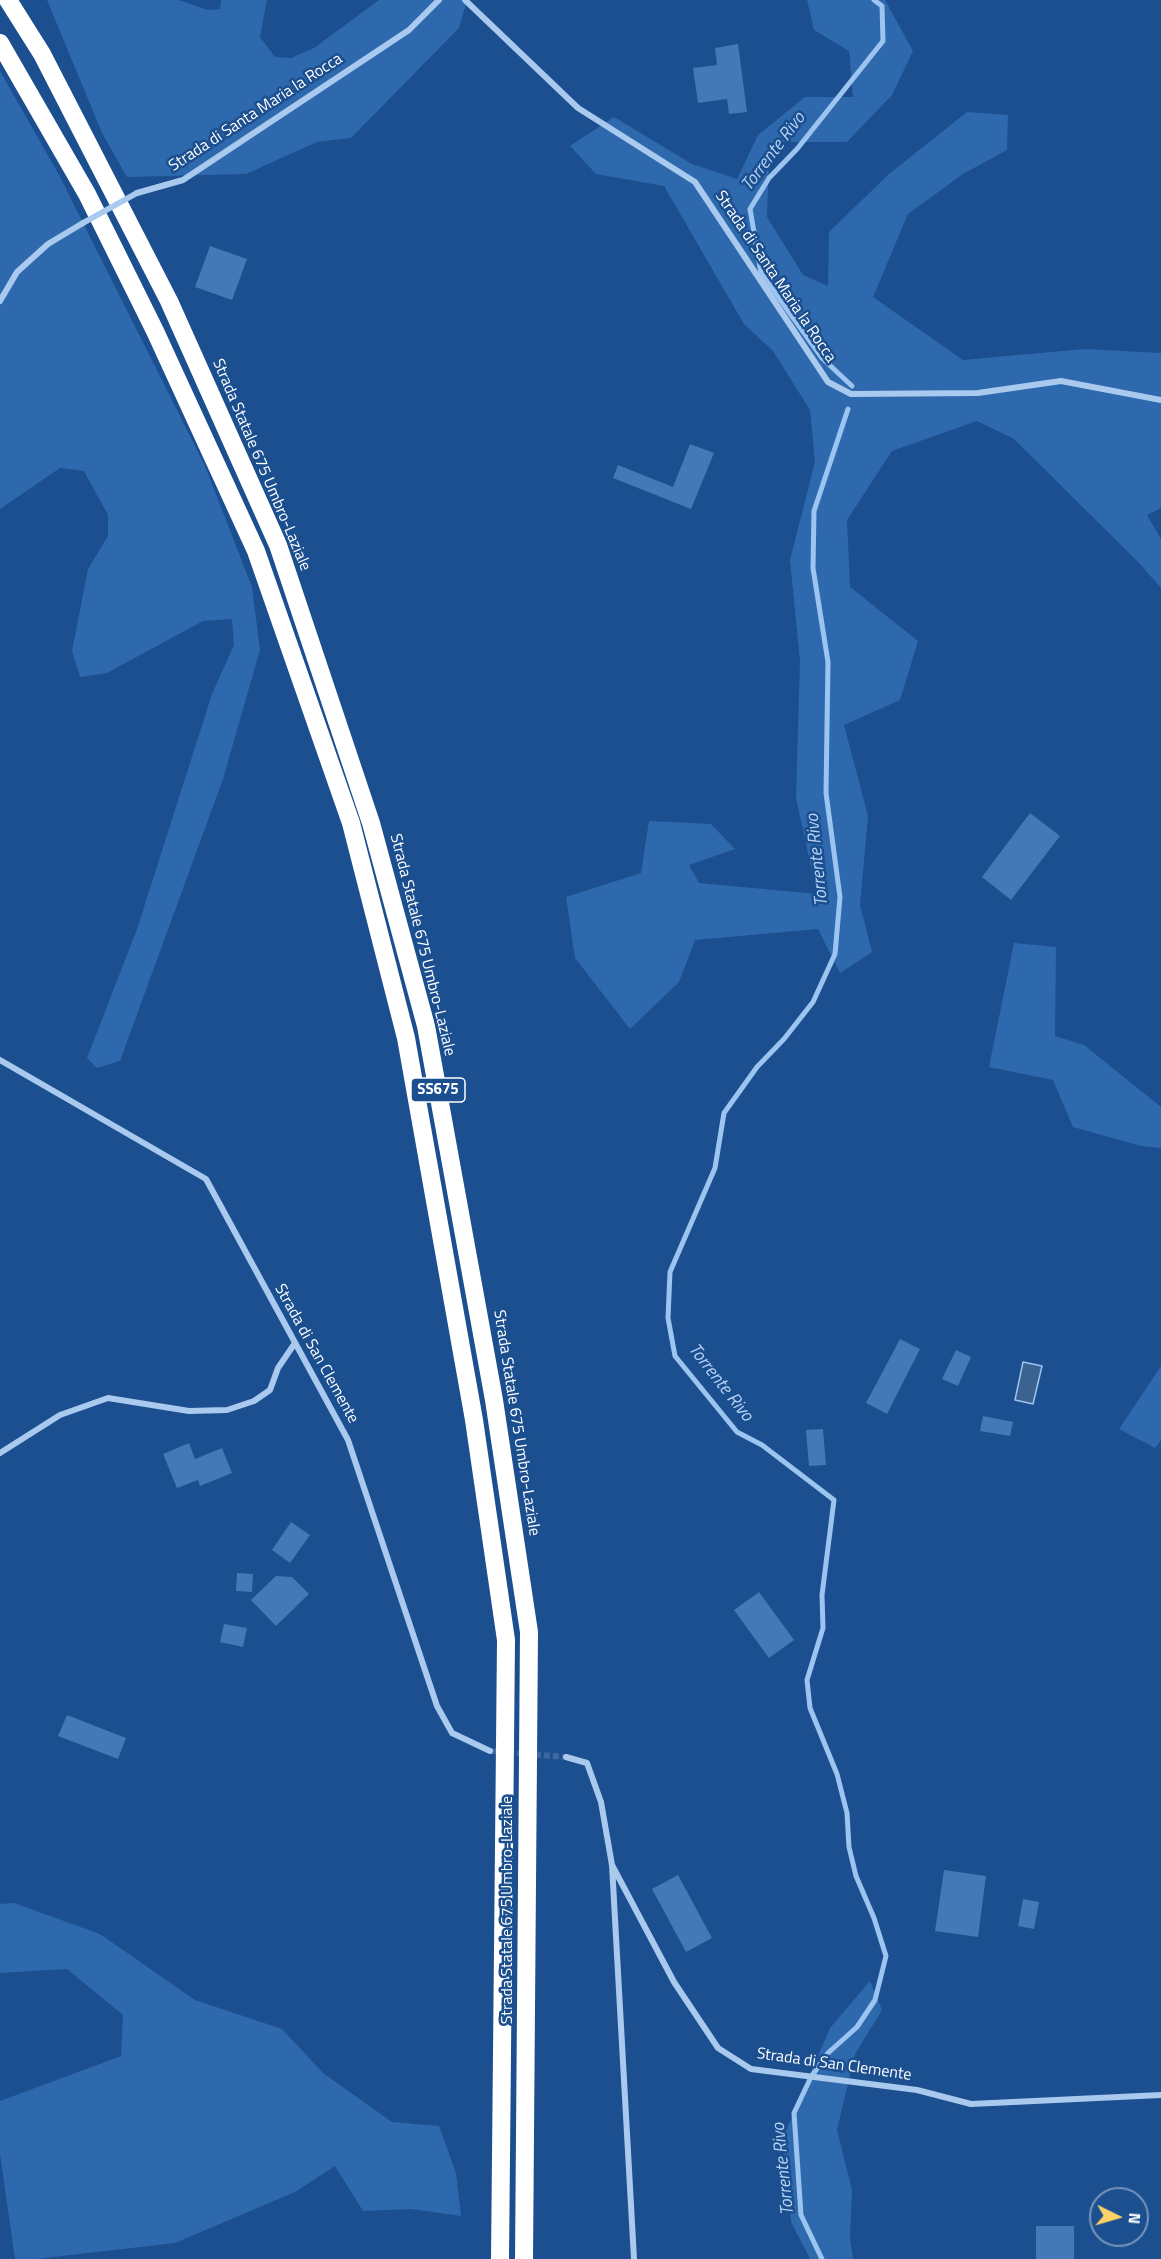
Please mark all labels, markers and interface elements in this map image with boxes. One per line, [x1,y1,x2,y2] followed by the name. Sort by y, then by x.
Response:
[166,50,346,176] street label: Strada di Santa Maria la Rocca
[737,108,811,196] water label: Torrente Rivo
[710,188,840,366] street label: Strada di Santa Maria la Rocca
[208,356,314,574] street label: Strada Statale 675 Umbro-Laziale
[802,813,834,907] water label: Torrente Rivo
[385,832,459,1058] street label: Strada Statale 675 Umbro-Laziale
[411,1078,465,1102] road number: SS675
[270,1281,362,1427] street label: Strada di San Clemente
[489,1309,543,1537] street label: Strada Statale 675 Umbro-Laziale
[683,1340,757,1426] water label: Torrente Rivo
[498,1796,518,2024] street label: Strada Statale 675 Umbro-Laziale
[755,2045,913,2085] street label: Strada di San Clemente
[768,2122,800,2216] water label: Torrente Rivo
[1089,2187,1149,2247] north arrow
[1123,2212,1147,2225] text: N

